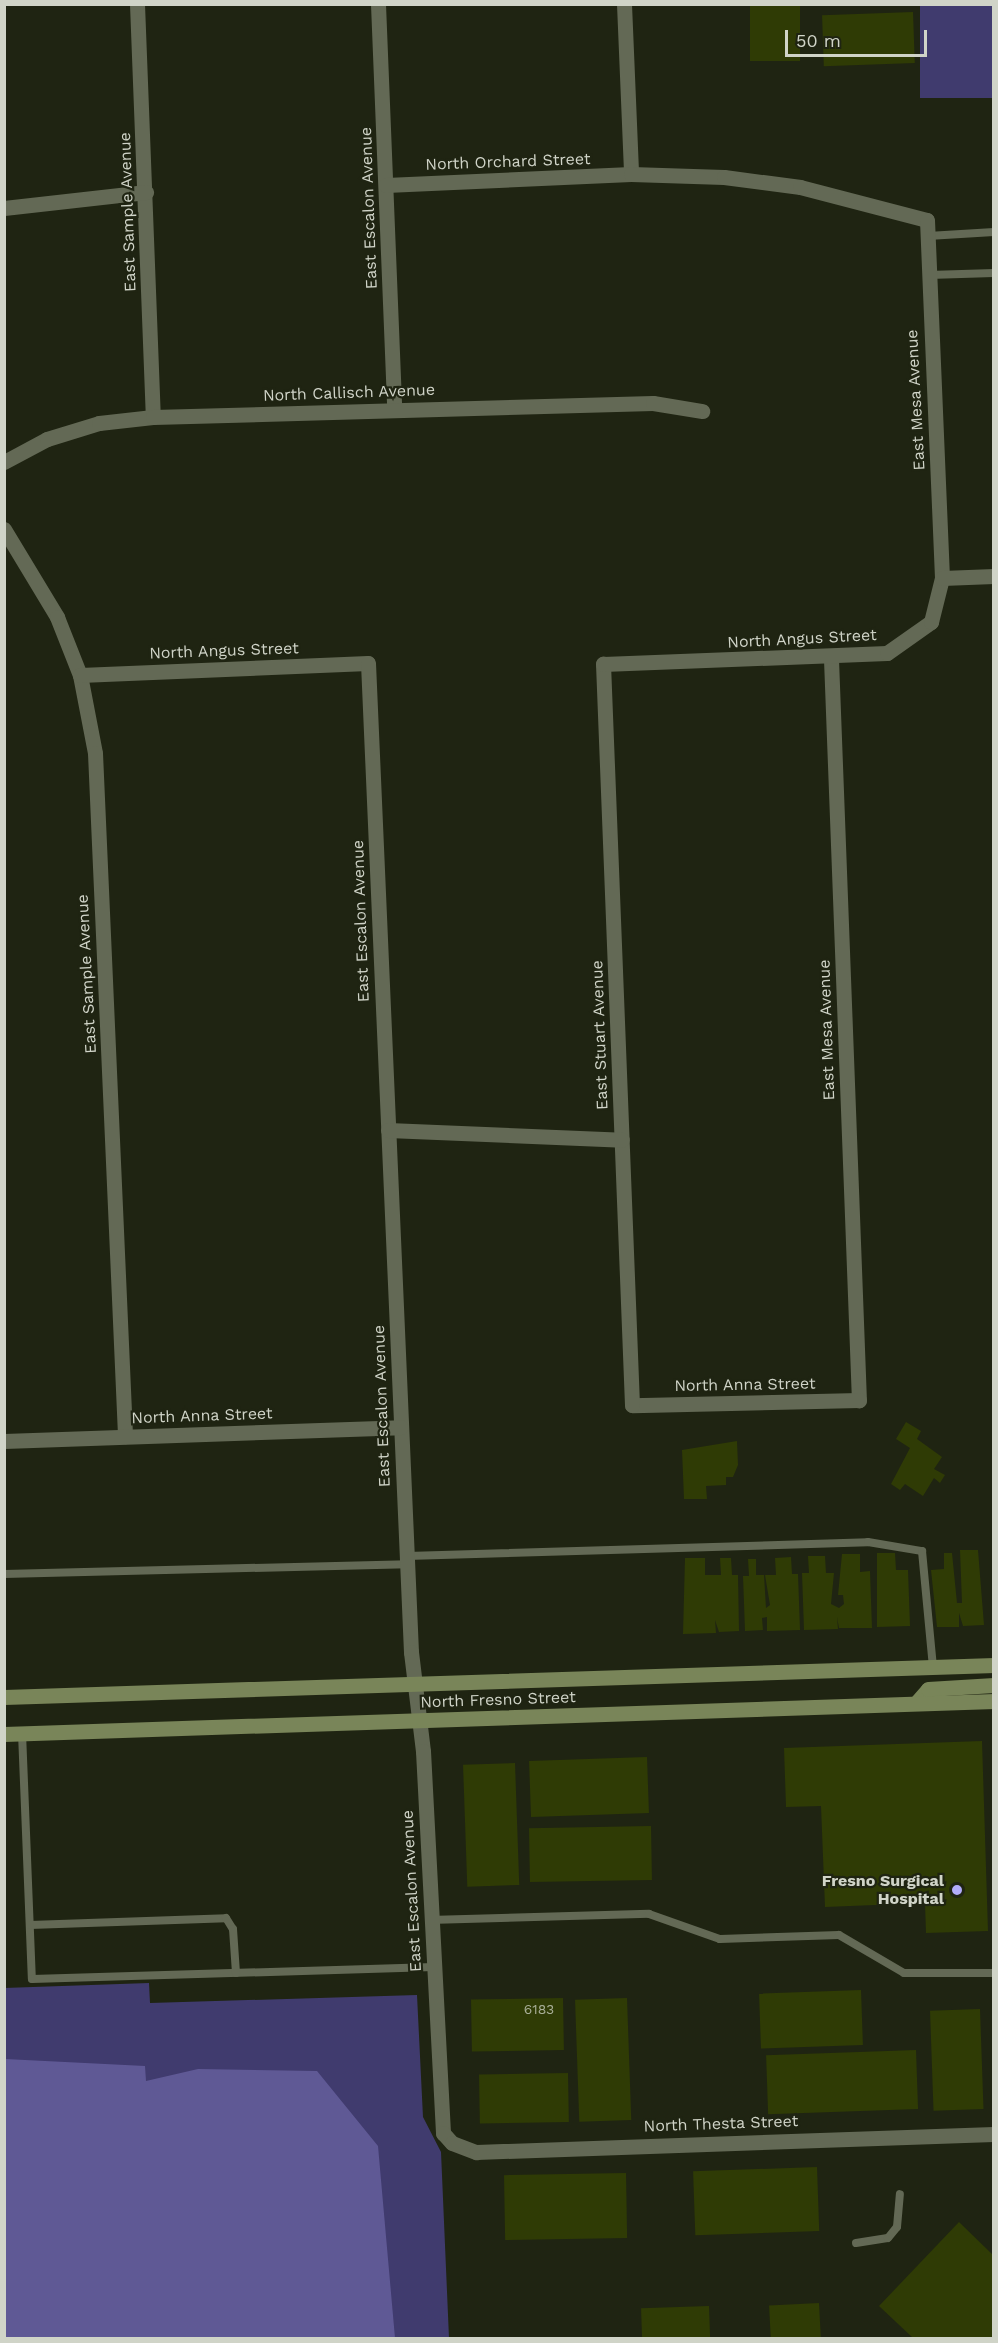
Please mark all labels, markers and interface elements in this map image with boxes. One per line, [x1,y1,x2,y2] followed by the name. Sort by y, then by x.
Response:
[788,18,930,56] scale bar
[796,30,841,51] text: 50 m
[357,126,381,290] street label: East Escalon Avenue
[116,131,140,293] street label: East Sample Avenue
[425,150,591,174] street label: North Orchard Street
[903,329,929,471] street label: East Mesa Avenue
[262,380,436,406] street label: North Callisch Avenue
[726,625,878,653] street label: North Angus Street
[149,639,299,663] street label: North Angus Street
[349,839,373,1003] street label: East Escalon Avenue
[73,893,101,1055] street label: East Sample Avenue
[588,959,612,1111] street label: East Stuart Avenue
[815,959,839,1101] street label: East Mesa Avenue
[370,1324,394,1488] street label: East Escalon Avenue
[674,1374,816,1396] street label: North Anna Street
[131,1404,273,1428] street label: North Anna Street
[420,1688,576,1712] street label: North Fresno Street
[398,1809,426,1973] street label: East Escalon Avenue
[822,1871,944,1909] place label: Fresno Surgical Hospital
[948,1881,966,1899] marker: Fresno Surgical Hospital
[524,2001,554,2017] house number: 6183
[643,2112,799,2136] street label: North Thesta Street

